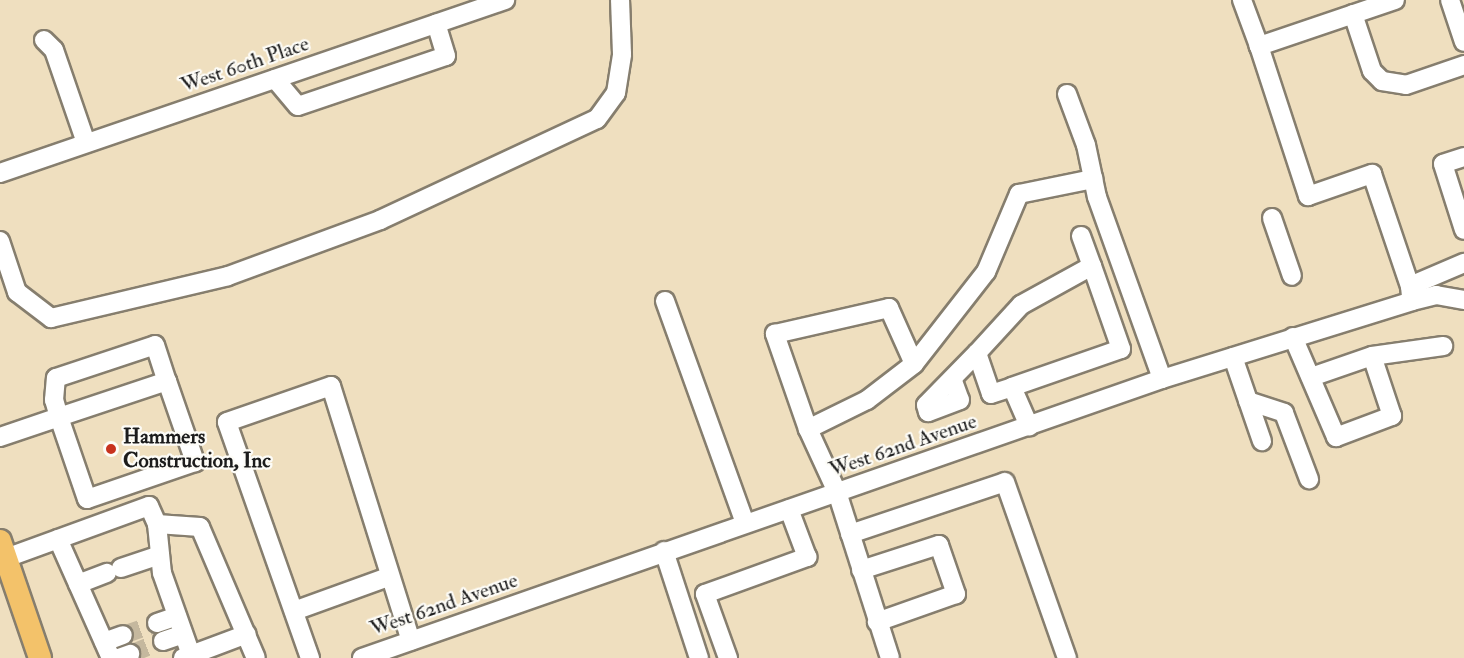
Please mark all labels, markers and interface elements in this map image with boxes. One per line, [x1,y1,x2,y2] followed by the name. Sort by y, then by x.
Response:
[178,31,312,99] street label: West 60th Place
[826,409,980,483] street label: West 62nd Avenue
[123,424,271,474] place label: Hammers Construction, Inc
[104,442,118,456] marker: Hammers Construction, Inc
[367,568,521,642] street label: West 62nd Avenue

